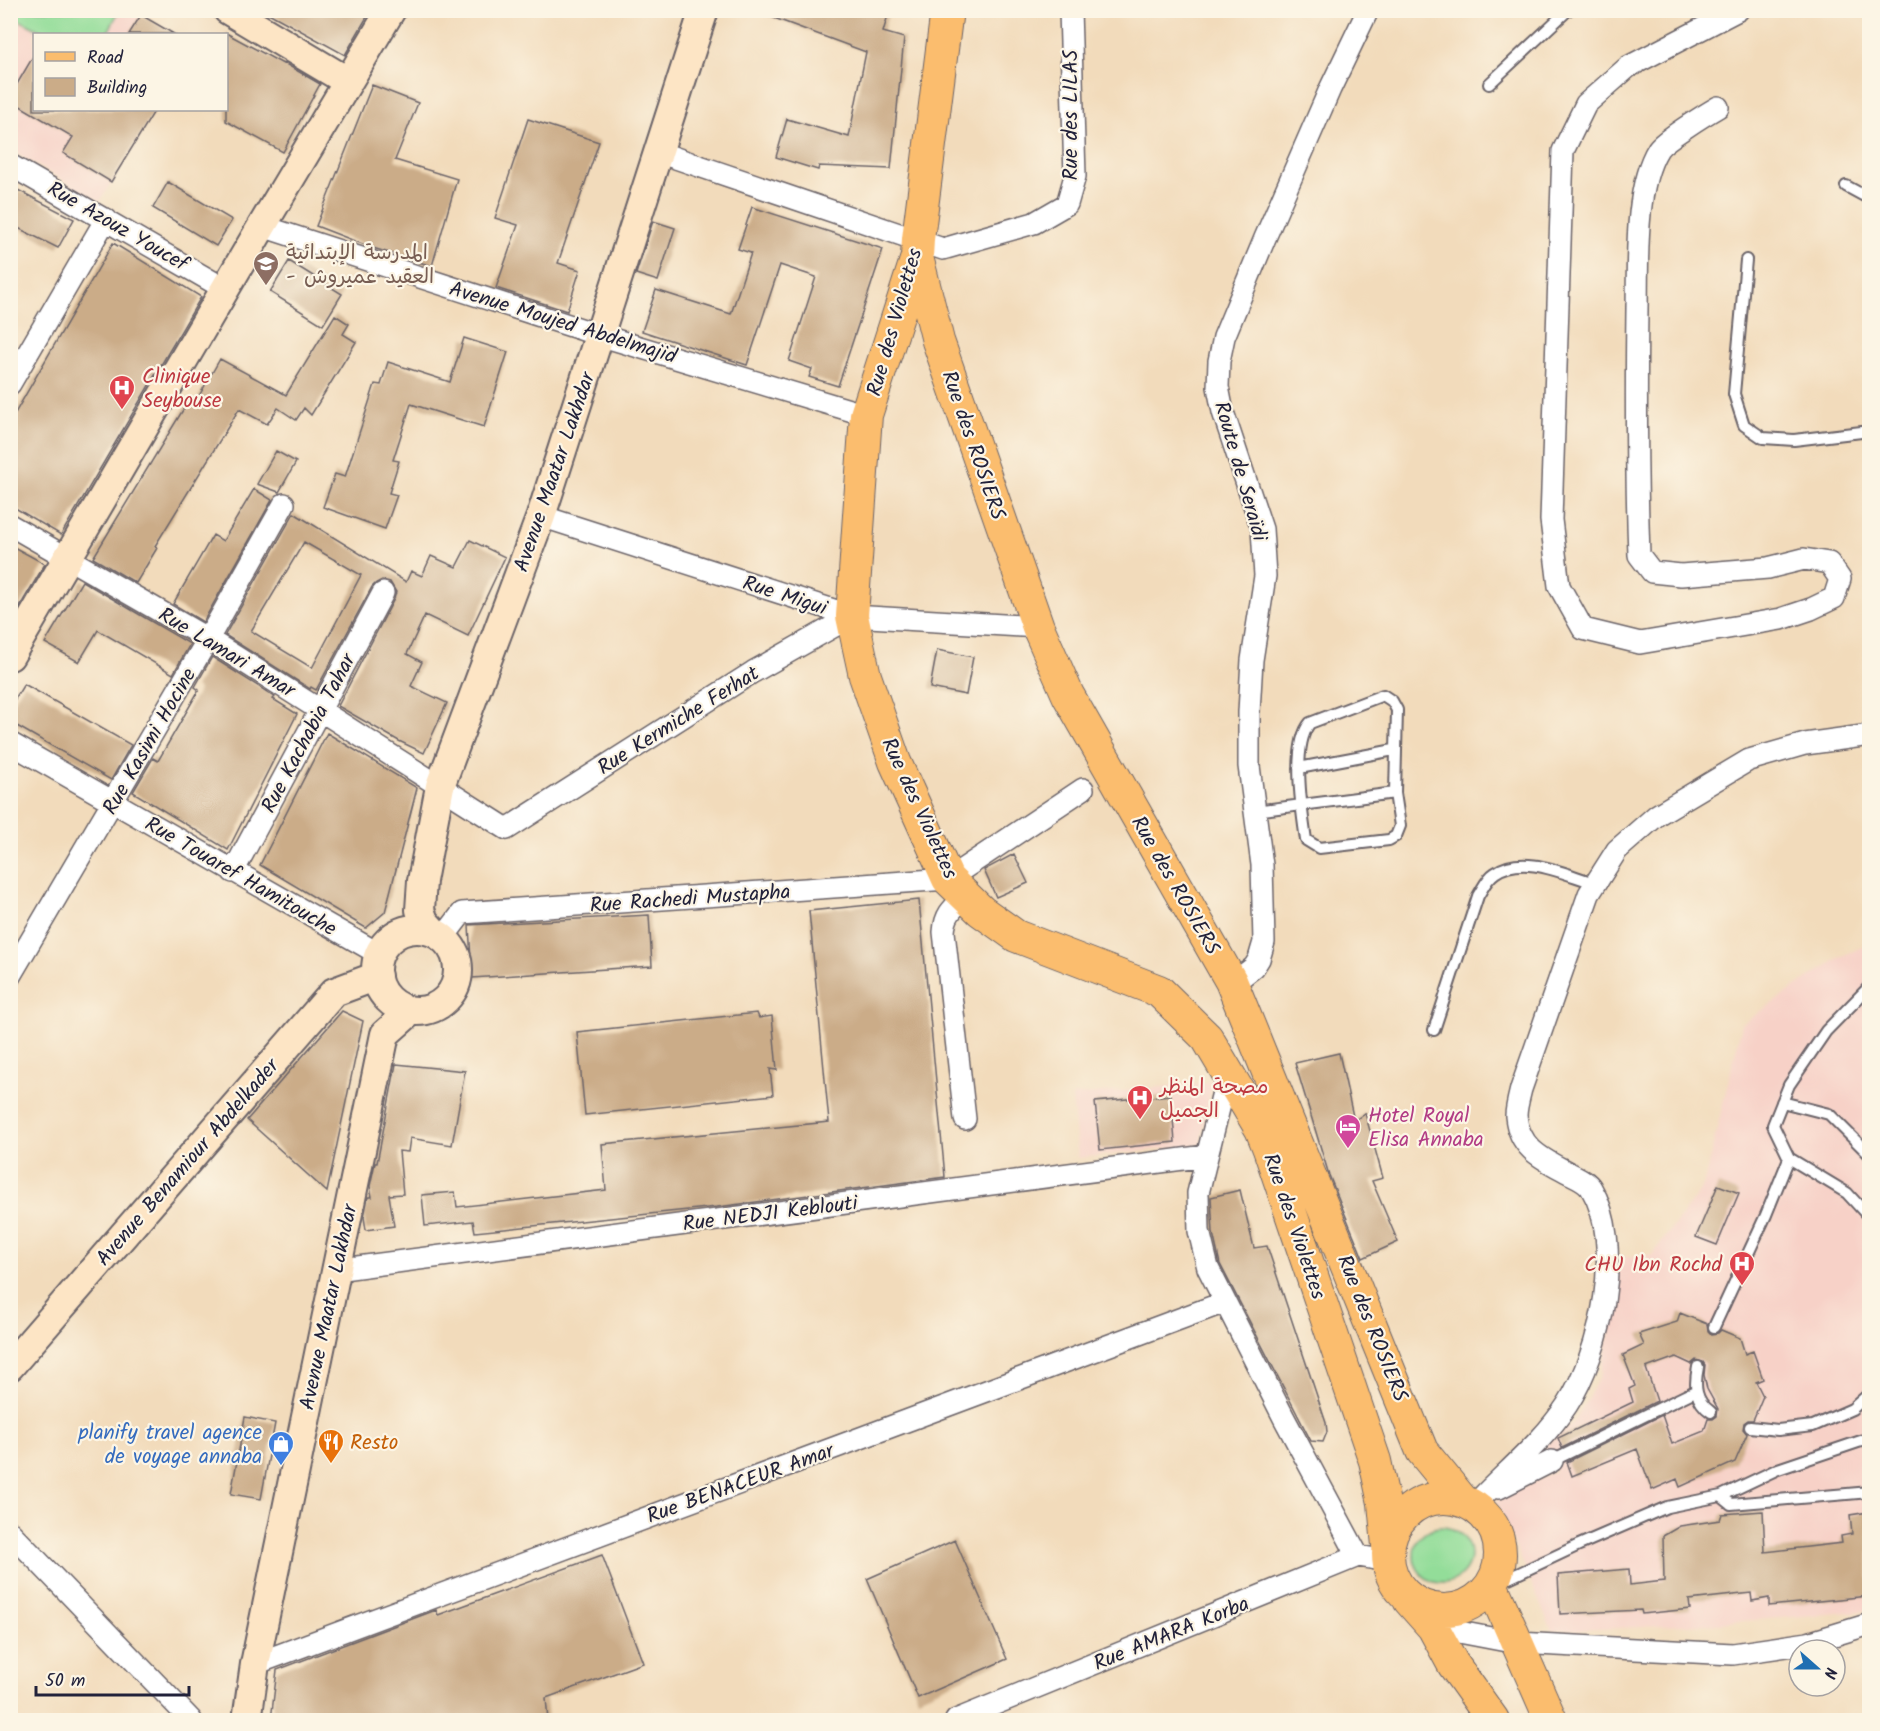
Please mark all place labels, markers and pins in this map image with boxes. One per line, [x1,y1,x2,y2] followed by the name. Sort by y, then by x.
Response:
[286,237,434,294] place label: المدرسة الإبتدائية - العقيد عميروش
[251,249,281,287] school or university icon: المدرسة الإبتدائية - العقيد عميروش
[142,361,222,418] place label: Clinique Seybouse
[107,373,137,411] hospital icon: Clinique Seybouse
[1158,1071,1269,1128] place label: مصحة المنظر الجميل
[1125,1083,1155,1121] hospital icon: مصحة المنظر الجميل
[1368,1100,1484,1157] place label: Hotel Royal Elisa Annaba
[1333,1112,1363,1150] hotel icon: Hotel Royal Elisa Annaba
[1584,1249,1723,1282] place label: CHU Ibn Rochd
[1727,1249,1757,1287] hospital icon: CHU Ibn Rochd
[78,1417,263,1474] place label: planify travel agence de voyage annaba
[316,1427,346,1465] restaurant icon: Resto
[350,1427,398,1460] place label: Resto
[266,1429,296,1467] shop icon: planify travel agence de voyage annaba

